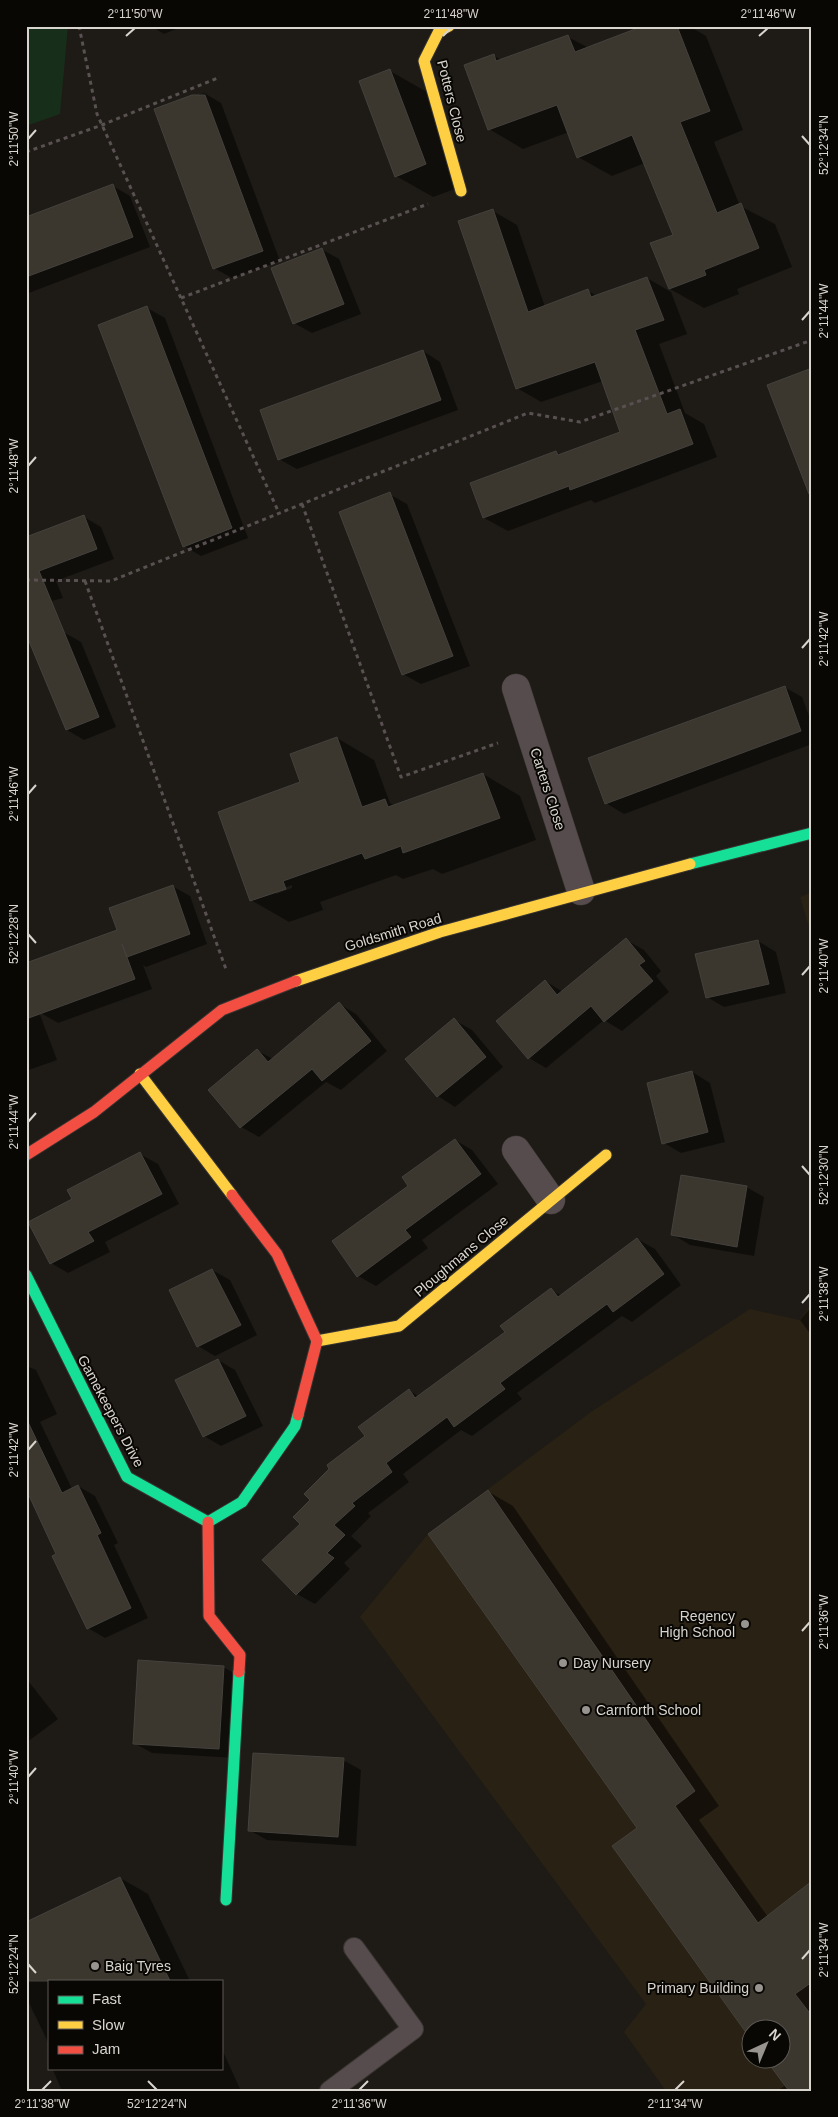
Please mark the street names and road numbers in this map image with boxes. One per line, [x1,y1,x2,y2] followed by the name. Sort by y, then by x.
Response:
[434,58,470,144] street label: Potters Close
[527,746,569,832] street label: Carters Close
[343,910,443,954] street label: Goldsmith Road
[411,1212,511,1300] street label: Ploughmans Close
[75,1352,147,1470] street label: Gamekeepers Drive

